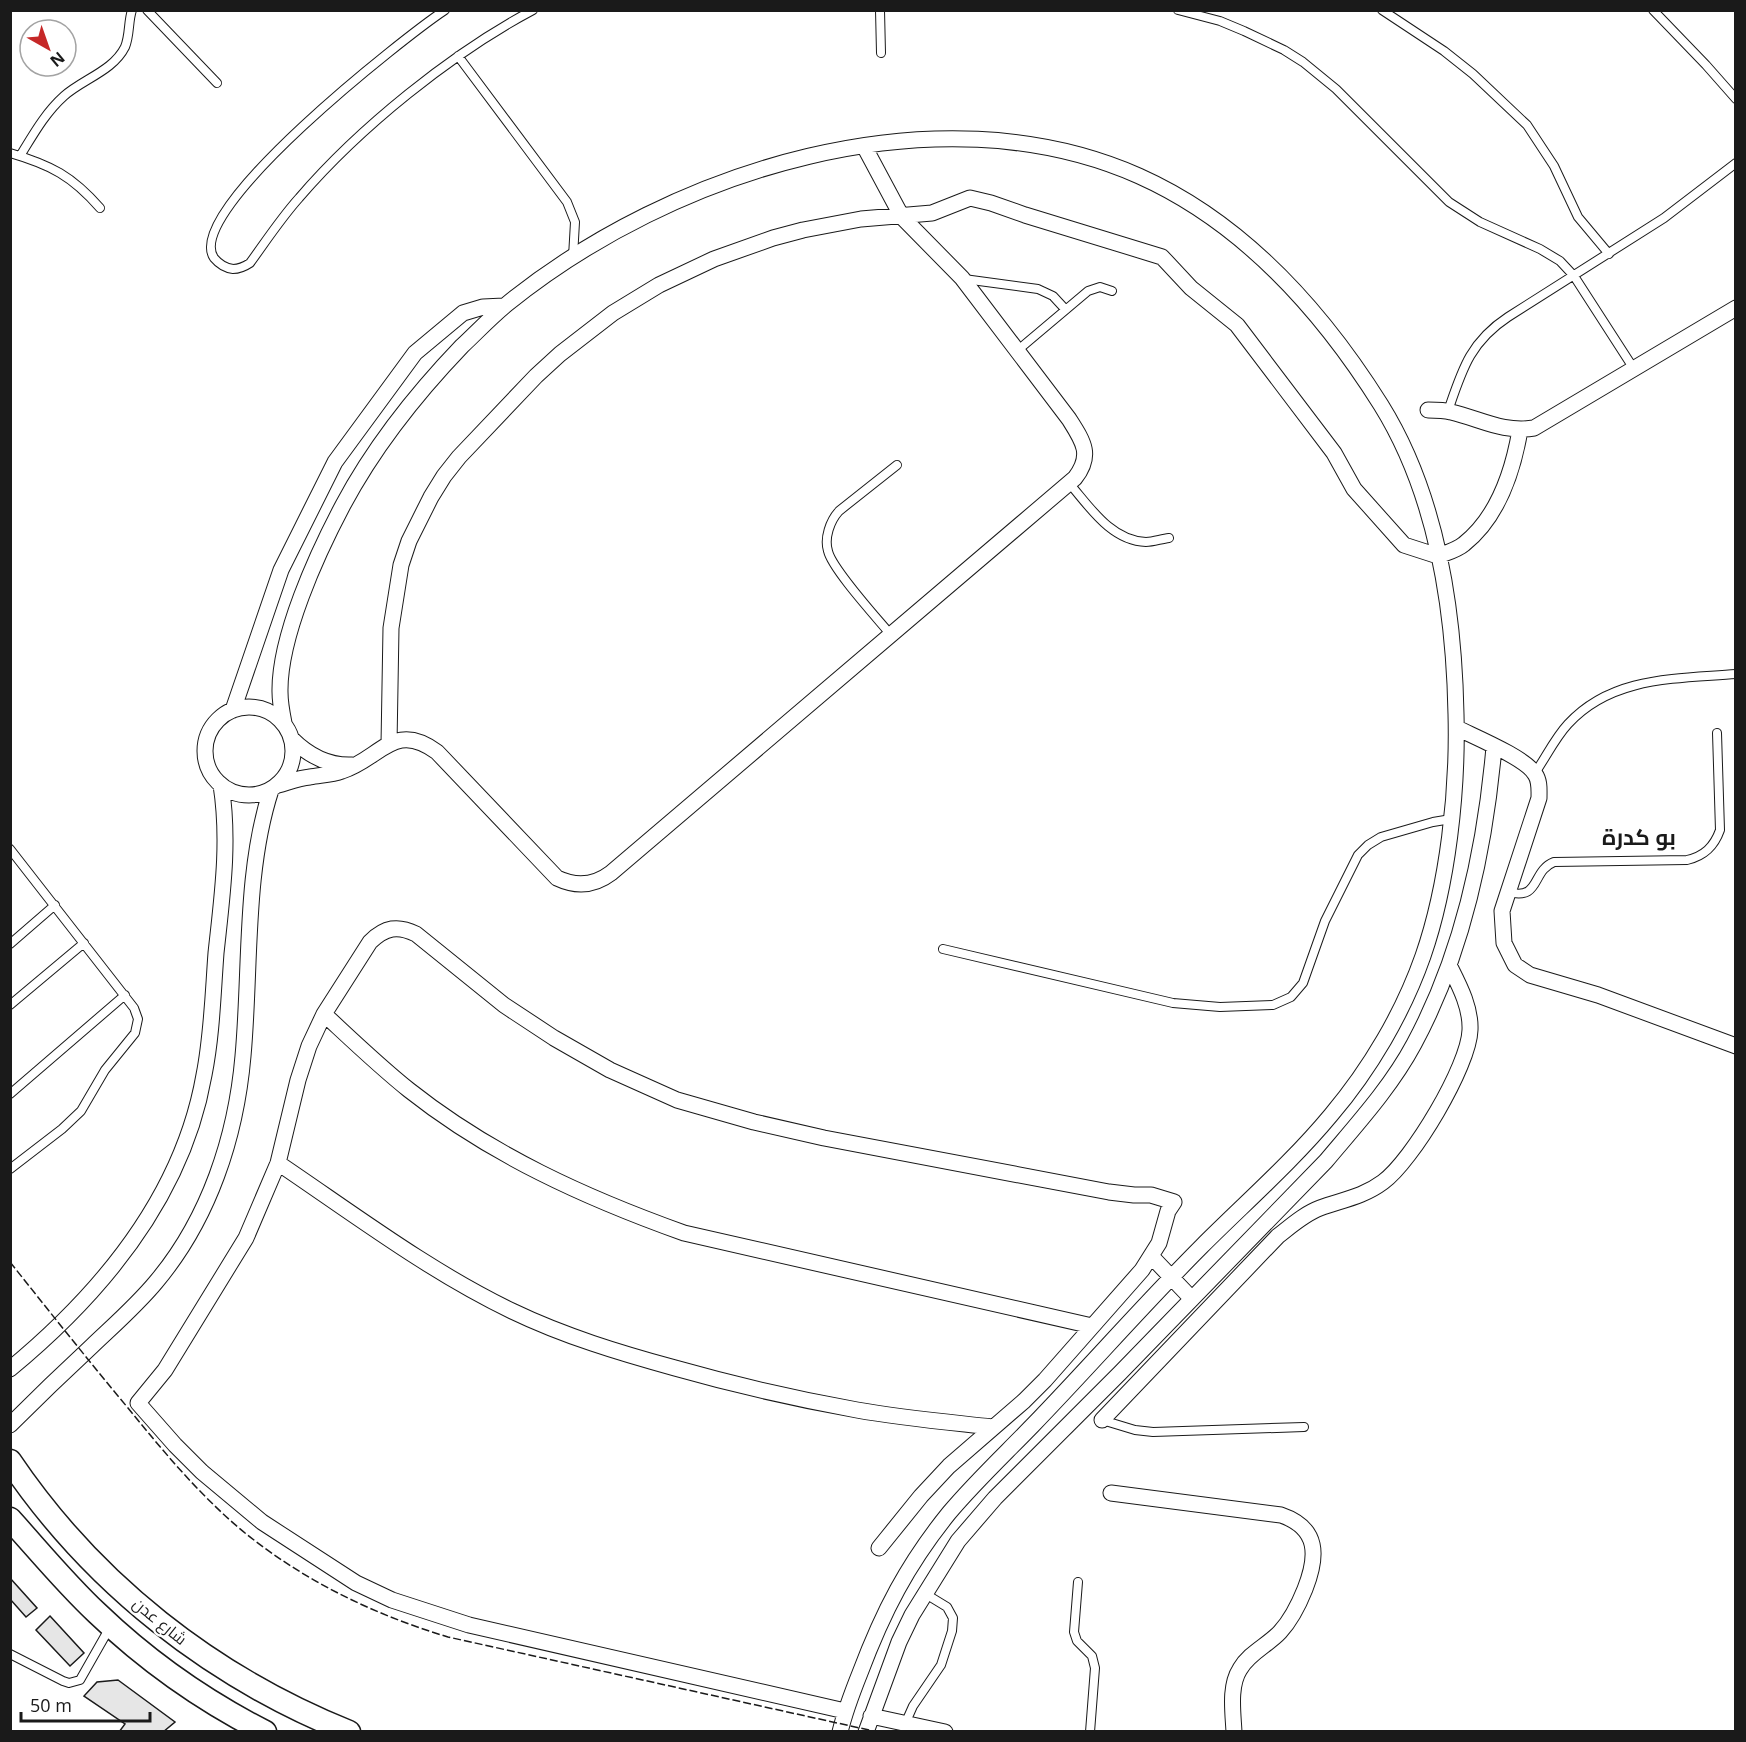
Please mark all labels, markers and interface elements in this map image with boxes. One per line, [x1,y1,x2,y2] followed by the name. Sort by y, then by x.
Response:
[18,18,78,78] north arrow
[46,47,70,72] text: N
[1602,821,1676,851] district label: بو كدرة
[128,1592,192,1650] street label: شارع عدن
[21,1685,150,1723] scale bar
[30,1693,72,1717] text: 50 m

